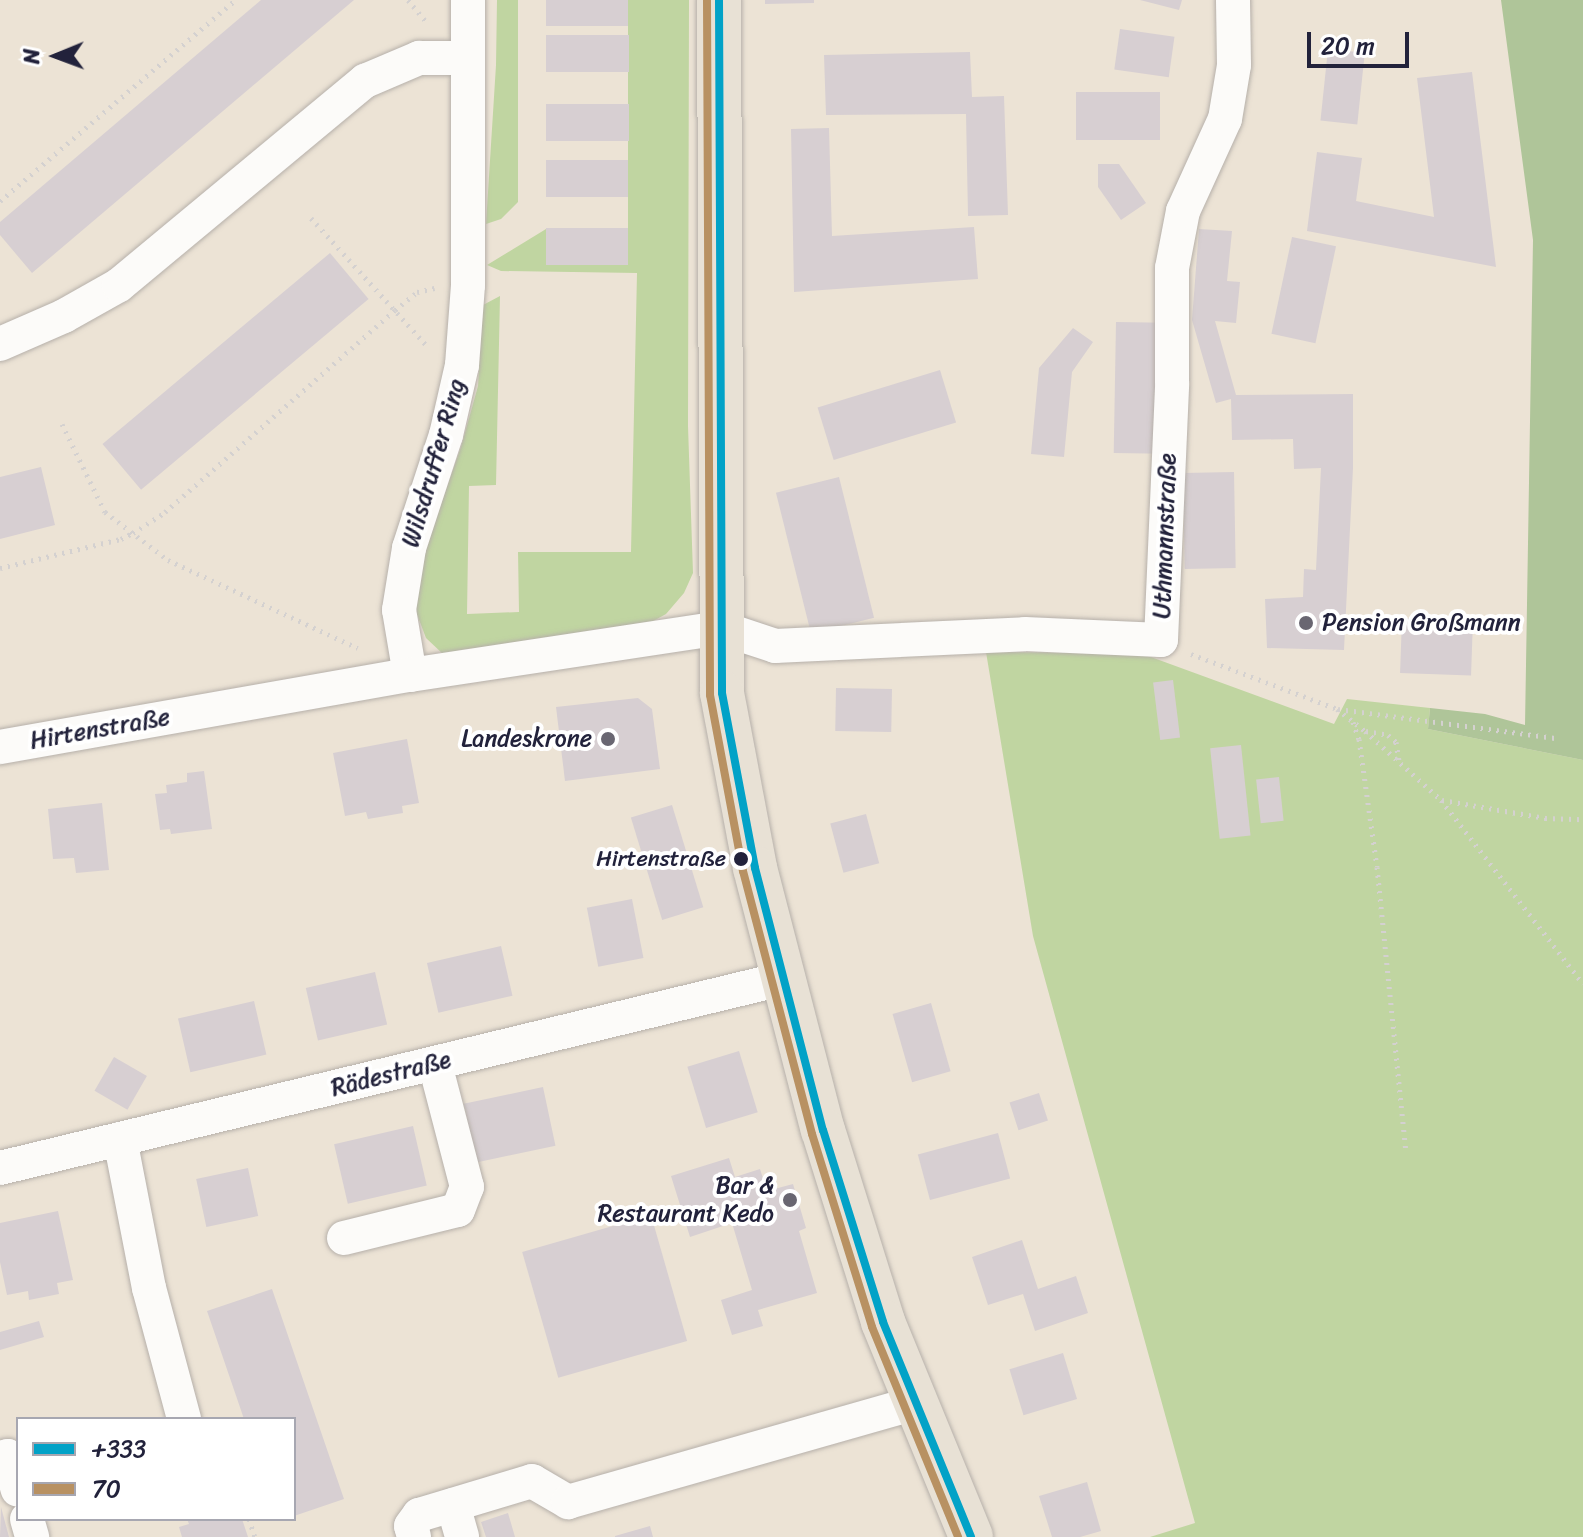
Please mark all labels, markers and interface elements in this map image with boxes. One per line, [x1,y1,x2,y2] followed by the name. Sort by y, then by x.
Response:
[16,16,96,96] north arrow
[1311,16,1413,66] scale bar
[1321,25,1375,67] text: 20 m
[12,48,51,64] text: N
[396,376,472,550] street label: Wilsdruffer Ring
[1148,453,1182,619] street label: Uthmannstraße
[1322,609,1521,637] place label: Pension Großmann
[1297,614,1315,632] marker: Pension Großmann
[28,703,172,755] street label: Hirtenstraße
[461,725,592,753] place label: Landeskrone
[599,730,617,748] marker: Landeskrone
[596,846,726,872] place label: Hirtenstraße
[733,851,749,867] marker: Hirtenstraße
[328,1045,454,1103] street label: Rädestraße
[597,1172,774,1228] place label: Bar & Restaurant Kedo
[781,1191,799,1209] marker: Bar & Restaurant Kedo
[16,1417,296,1521] legend
[92,1428,146,1470] text: +333
[92,1468,121,1510] text: 70

